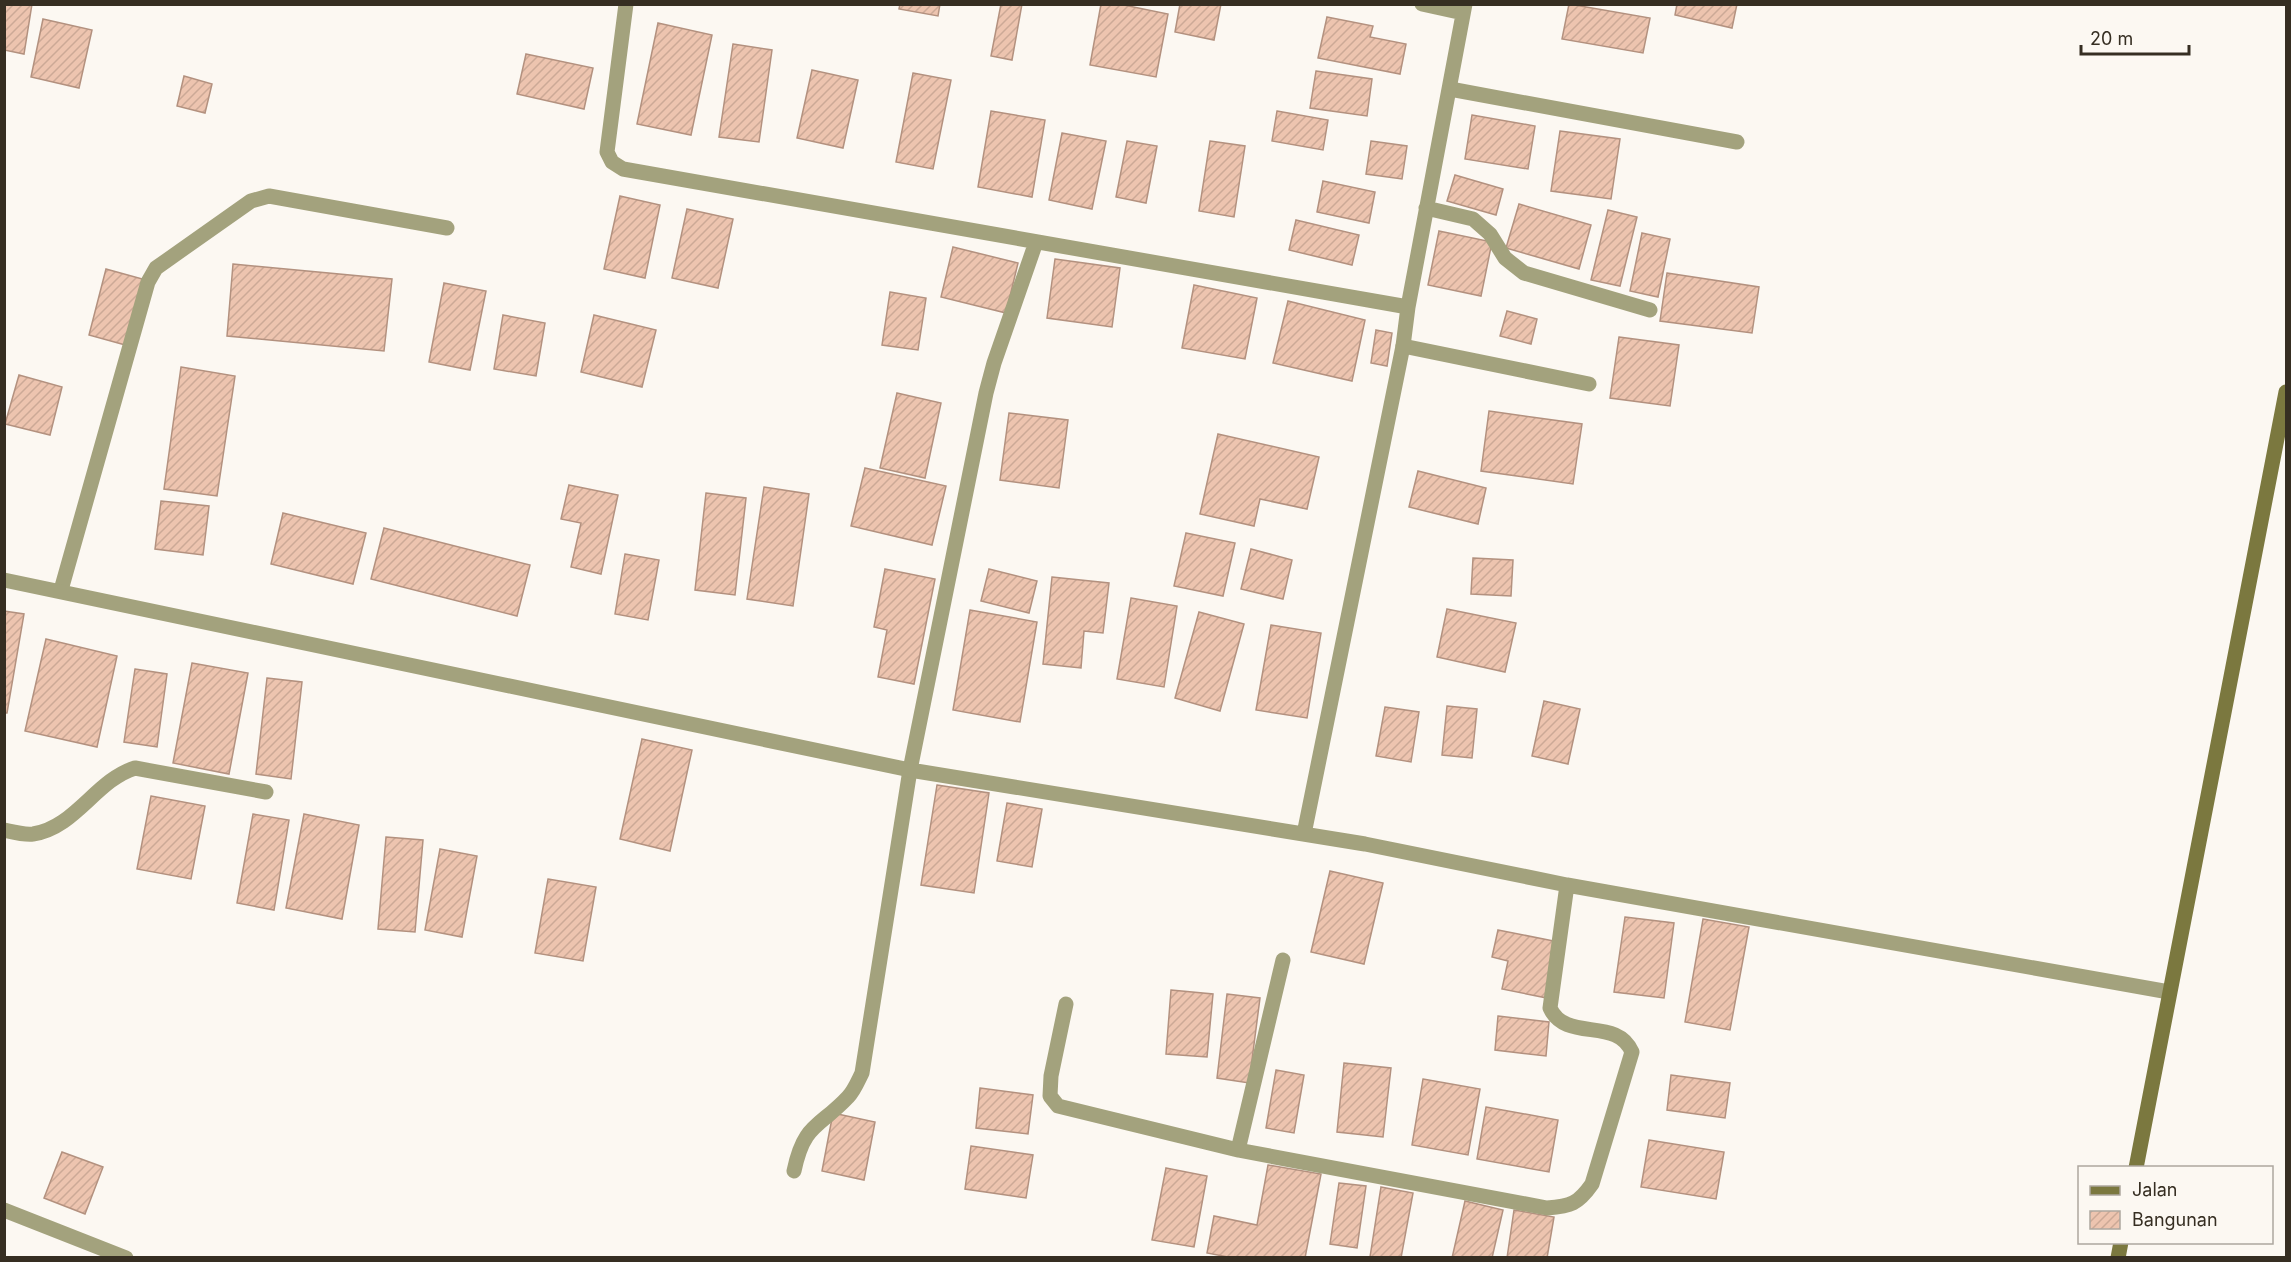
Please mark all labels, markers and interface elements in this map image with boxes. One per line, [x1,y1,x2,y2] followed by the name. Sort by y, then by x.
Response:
[2081,18,2189,56] scale bar
[2090,28,2133,49] text: 20 m
[2078,1166,2273,1244] legend
[2132,1179,2177,1200] text: Jalan
[2132,1209,2218,1230] text: Bangunan

